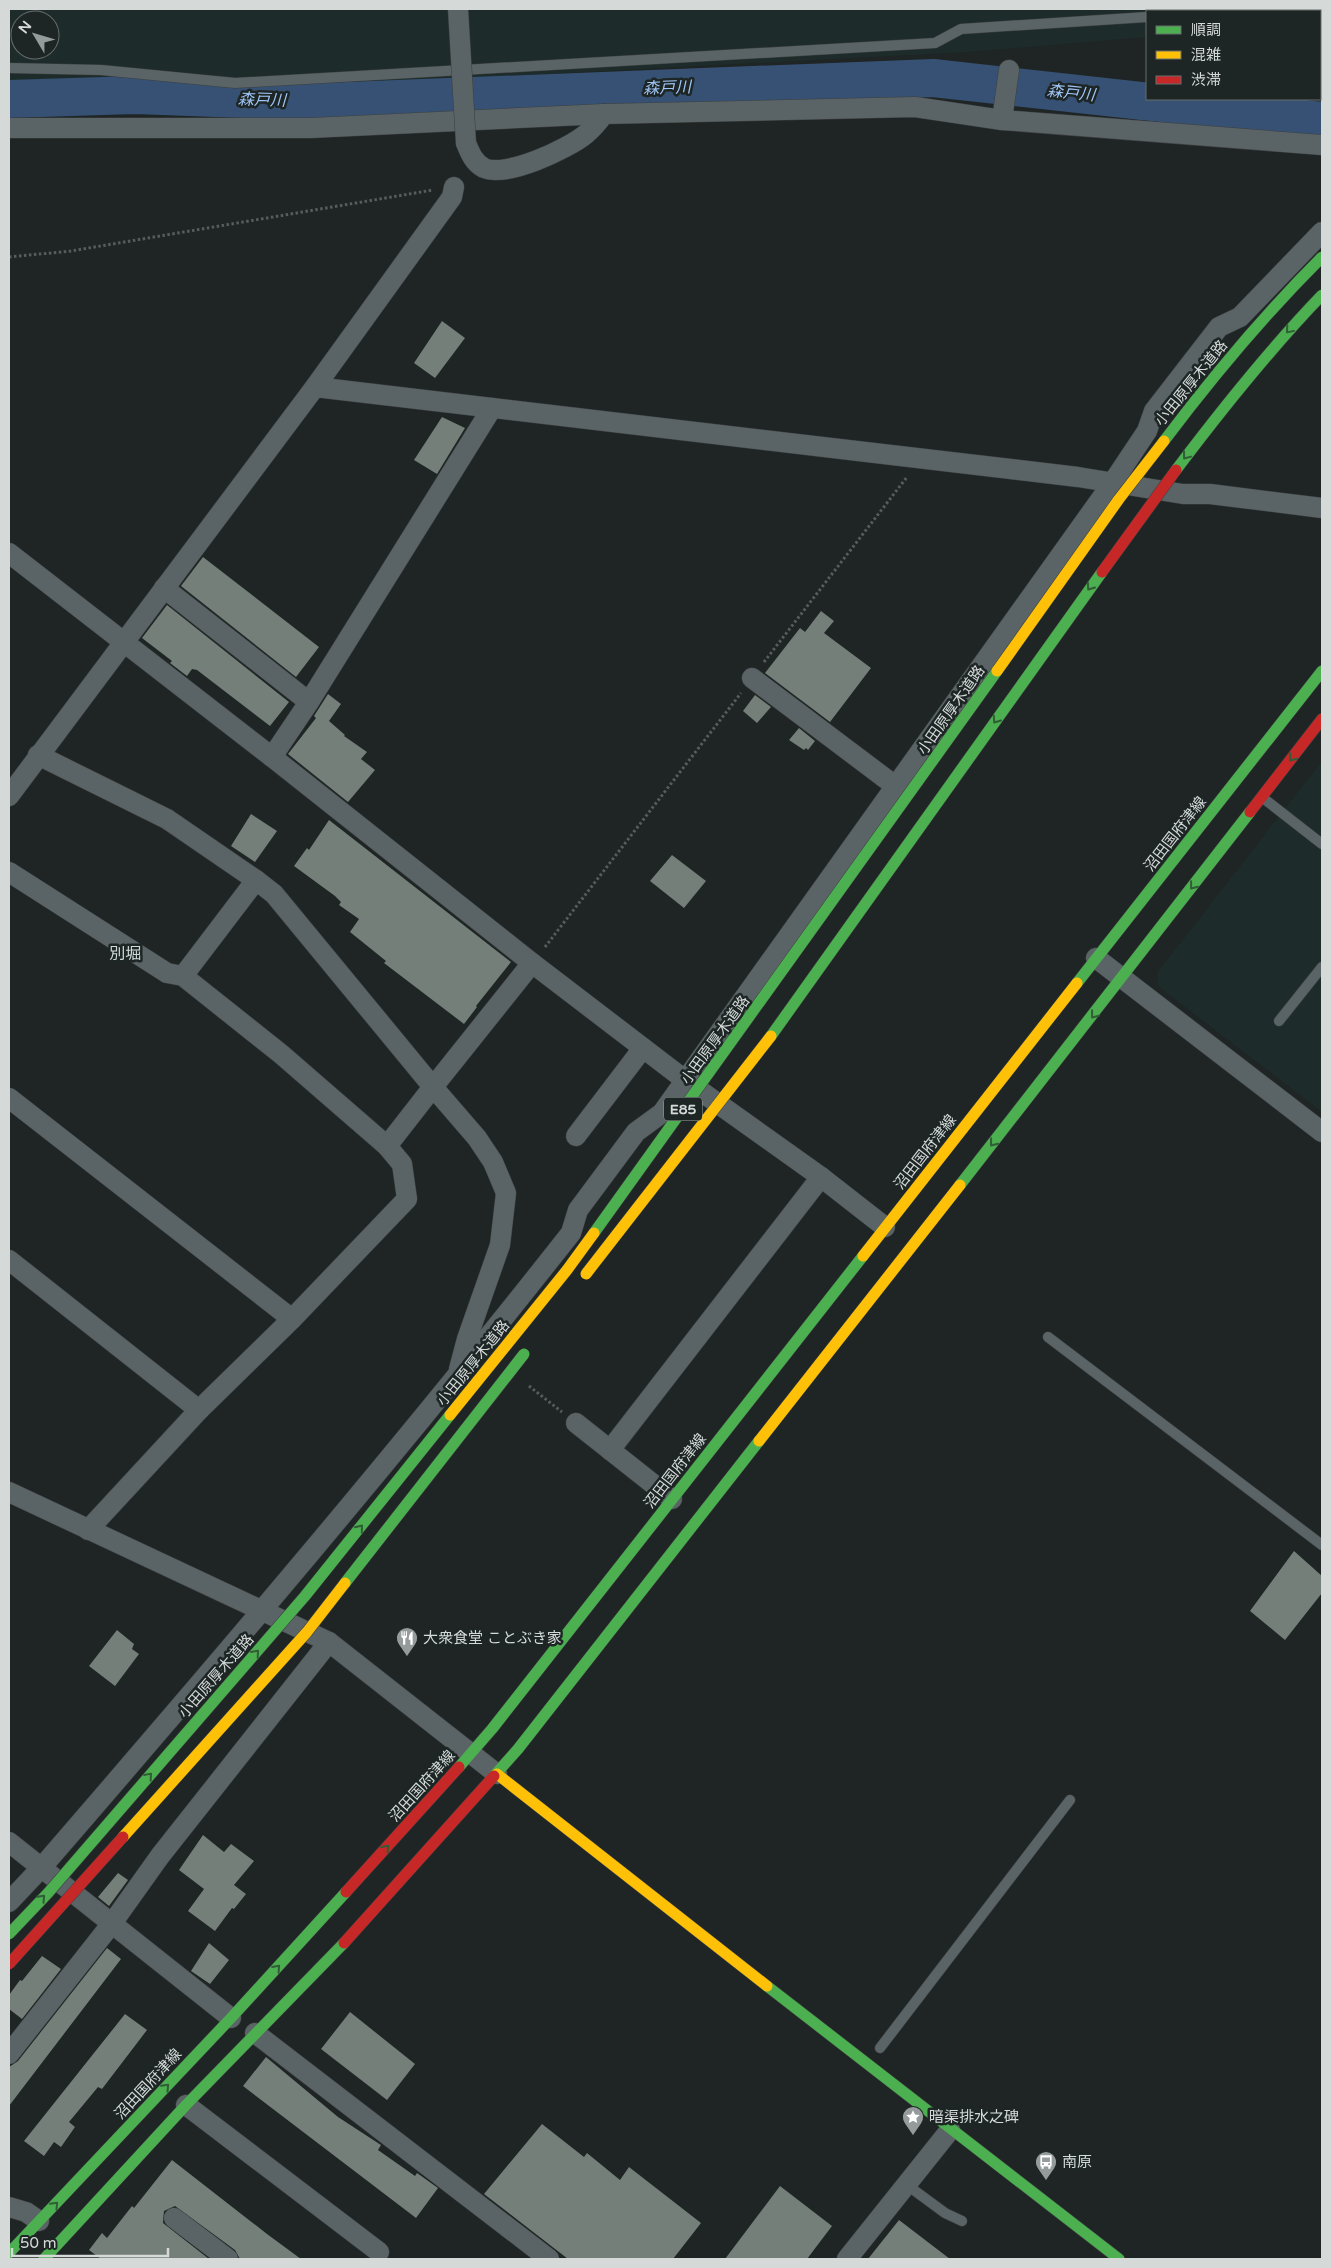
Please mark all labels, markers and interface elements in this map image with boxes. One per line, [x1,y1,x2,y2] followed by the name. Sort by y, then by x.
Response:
[10,10,60,60] north arrow
[1146,10,1321,100] legend
[15,18,35,37] text: N
[1191,21,1221,39] text: 順調
[1191,46,1221,64] text: 混雑
[1191,71,1221,89] text: 渋滞
[643,77,693,99] water label: 森戸川
[1046,81,1098,106] water label: 森戸川
[238,89,288,111] water label: 森戸川
[1285,325,1294,334] one-way arrow
[1151,337,1231,429] street label: 小田原厚木道路
[1184,450,1192,459] one-way arrow
[1087,582,1096,591] one-way arrow
[914,662,988,758] street label: 小田原厚木道路
[993,714,1002,724] one-way arrow
[1290,752,1298,761] one-way arrow
[1140,793,1210,875] street label: 沼田国府津線
[1191,880,1199,889] one-way arrow
[109,944,141,964] district label: 別堀
[677,992,753,1088] street label: 小田原厚木道路
[1091,1009,1099,1018] one-way arrow
[664,1098,702,1120] road number: E85
[890,1111,960,1193] street label: 沼田国府津線
[991,1137,999,1146] one-way arrow
[433,1317,513,1409] street label: 小田原厚木道路
[640,1430,710,1512] street label: 沼田国府津線
[354,1525,363,1534] one-way arrow
[395,1626,419,1657] restaurant icon: 大衆食堂 ことぶき家
[423,1629,562,1647] place label: 大衆食堂 ことぶき家
[175,1630,257,1722] street label: 小田原厚木道路
[250,1650,259,1659] one-way arrow
[385,1747,459,1825] street label: 沼田国府津線
[143,1772,152,1781] one-way arrow
[381,1844,390,1853] one-way arrow
[36,1895,45,1904] one-way arrow
[271,1964,280,1973] one-way arrow
[111,2045,185,2123] street label: 沼田国府津線
[160,2083,169,2092] one-way arrow
[901,2105,925,2136] place icon: 暗渠排水之碑
[929,2108,1019,2126] place label: 暗渠排水之碑
[1034,2150,1058,2181] bus stop icon: 南原
[1062,2153,1092,2171] place label: 南原
[49,2202,58,2211] one-way arrow
[12,2226,169,2258] scale bar
[20,2234,57,2252] text: 50 m

